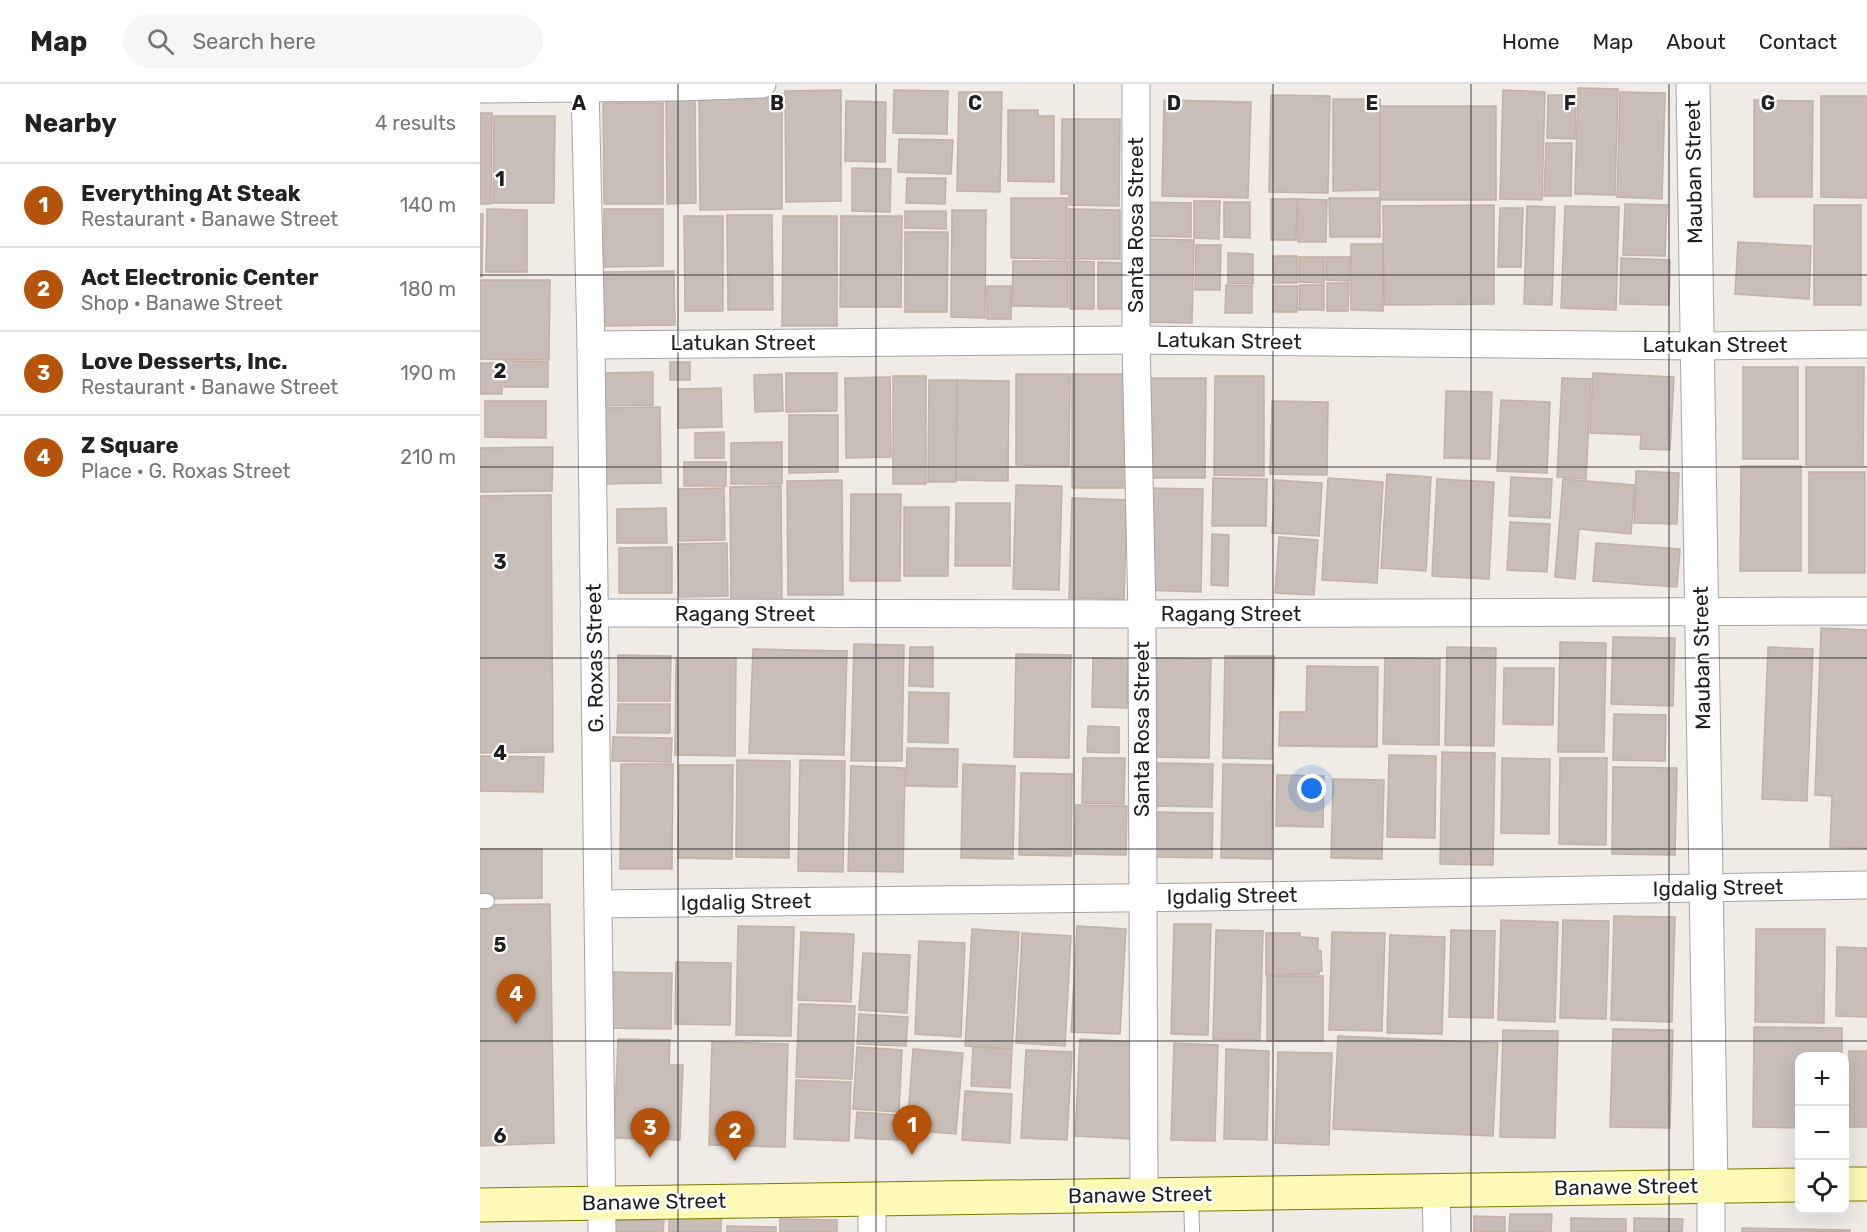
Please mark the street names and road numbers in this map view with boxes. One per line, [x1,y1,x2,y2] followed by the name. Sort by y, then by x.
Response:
[1680,100,1707,244] street label: Mauban Street
[1123,137,1148,313] street label: Santa Rosa Street
[1156,327,1302,354] street label: Latukan Street
[671,330,815,355] street label: Latukan Street
[1643,332,1787,357] street label: Latukan Street
[581,583,608,733] street label: G. Roxas Street
[1688,586,1715,730] street label: Mauban Street
[675,601,815,626] street label: Ragang Street
[1161,601,1301,626] street label: Ragang Street
[1129,641,1154,817] street label: Santa Rosa Street
[1652,874,1784,901] street label: Igdalig Street
[1166,882,1298,909] street label: Igdalig Street
[680,888,812,915] street label: Igdalig Street
[1554,1173,1698,1200] street label: Banawe Street
[1068,1181,1212,1208] street label: Banawe Street
[582,1188,726,1215] street label: Banawe Street

